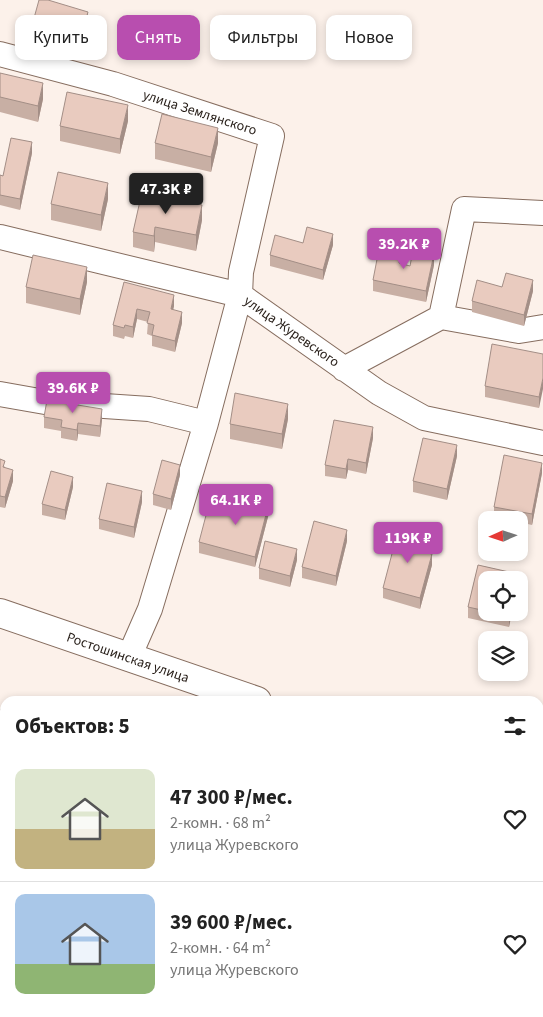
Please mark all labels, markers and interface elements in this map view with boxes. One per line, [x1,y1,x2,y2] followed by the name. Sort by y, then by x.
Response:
[15,15,107,60] chip: Купить
[117,15,200,60] chip: Снять
[210,15,316,60] chip: Фильтры
[326,15,412,60] chip: Новое
[140,85,259,141] street label: улица Землянского
[120,172,212,215] pin: 47.3K ₽
[140,178,192,200] text: 47.3K ₽
[358,228,450,270] pin: 39.2K ₽
[378,233,430,255] text: 39.2K ₽
[240,291,343,372] street label: улица Журевского
[27,372,119,414] pin: 39.6K ₽
[47,377,99,399] text: 39.6K ₽
[190,484,282,526] pin: 64.1K ₽
[210,489,262,511] text: 64.1K ₽
[478,511,528,561] north arrow
[478,511,528,681] map controls
[367,522,449,564] pin: 119K ₽
[385,527,431,549] text: 119K ₽
[478,571,528,621] button: locate
[64,628,192,688] street label: Ростошинская улица
[478,631,528,681] button: layers
[15,711,130,741] text: Объектов: 5
[501,712,529,740] icon: filters
[170,782,293,812] text: 47 300 ₽/мес.
[55,789,115,849] icon: home
[501,805,529,833] icon: heart
[170,812,271,834] text: 2-комн. · 68 m²
[170,834,299,856] text: улица Журевского
[170,907,293,937] text: 39 600 ₽/мес.
[55,914,115,974] icon: home
[501,930,529,958] icon: heart
[170,937,271,959] text: 2-комн. · 64 m²
[170,959,299,981] text: улица Журевского

